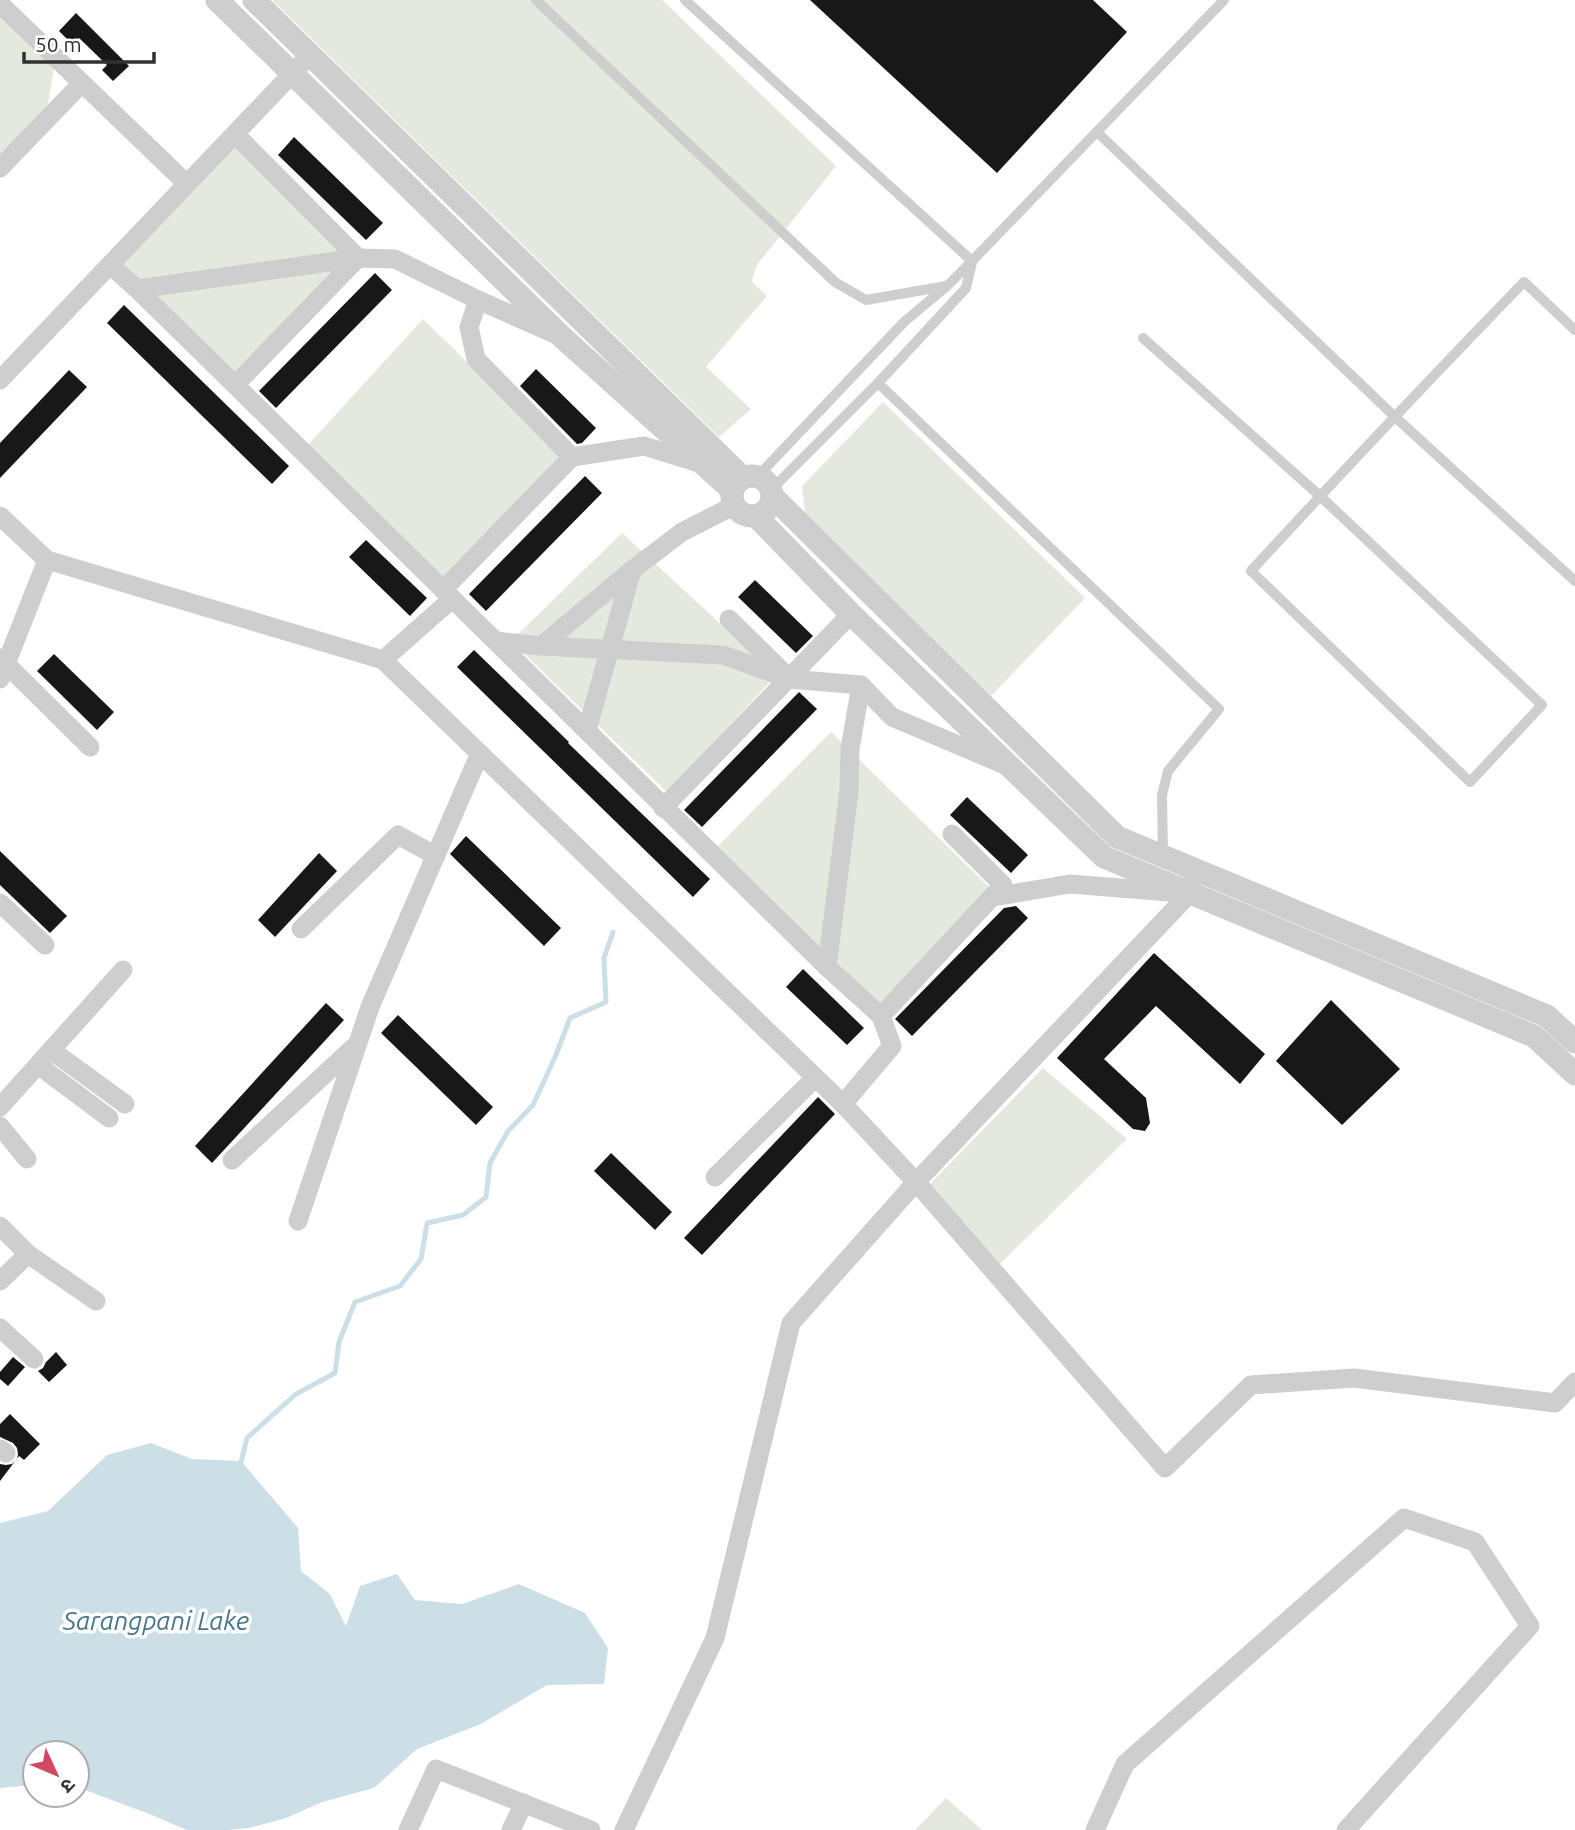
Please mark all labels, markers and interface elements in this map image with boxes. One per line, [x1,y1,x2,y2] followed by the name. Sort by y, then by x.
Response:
[24,21,154,65] scale bar
[35,32,82,56] text: 50 m
[62,1606,249,1635] water label: Sarangpani Lake
[21,1739,91,1809] north arrow
[56,1774,80,1798] text: उ

